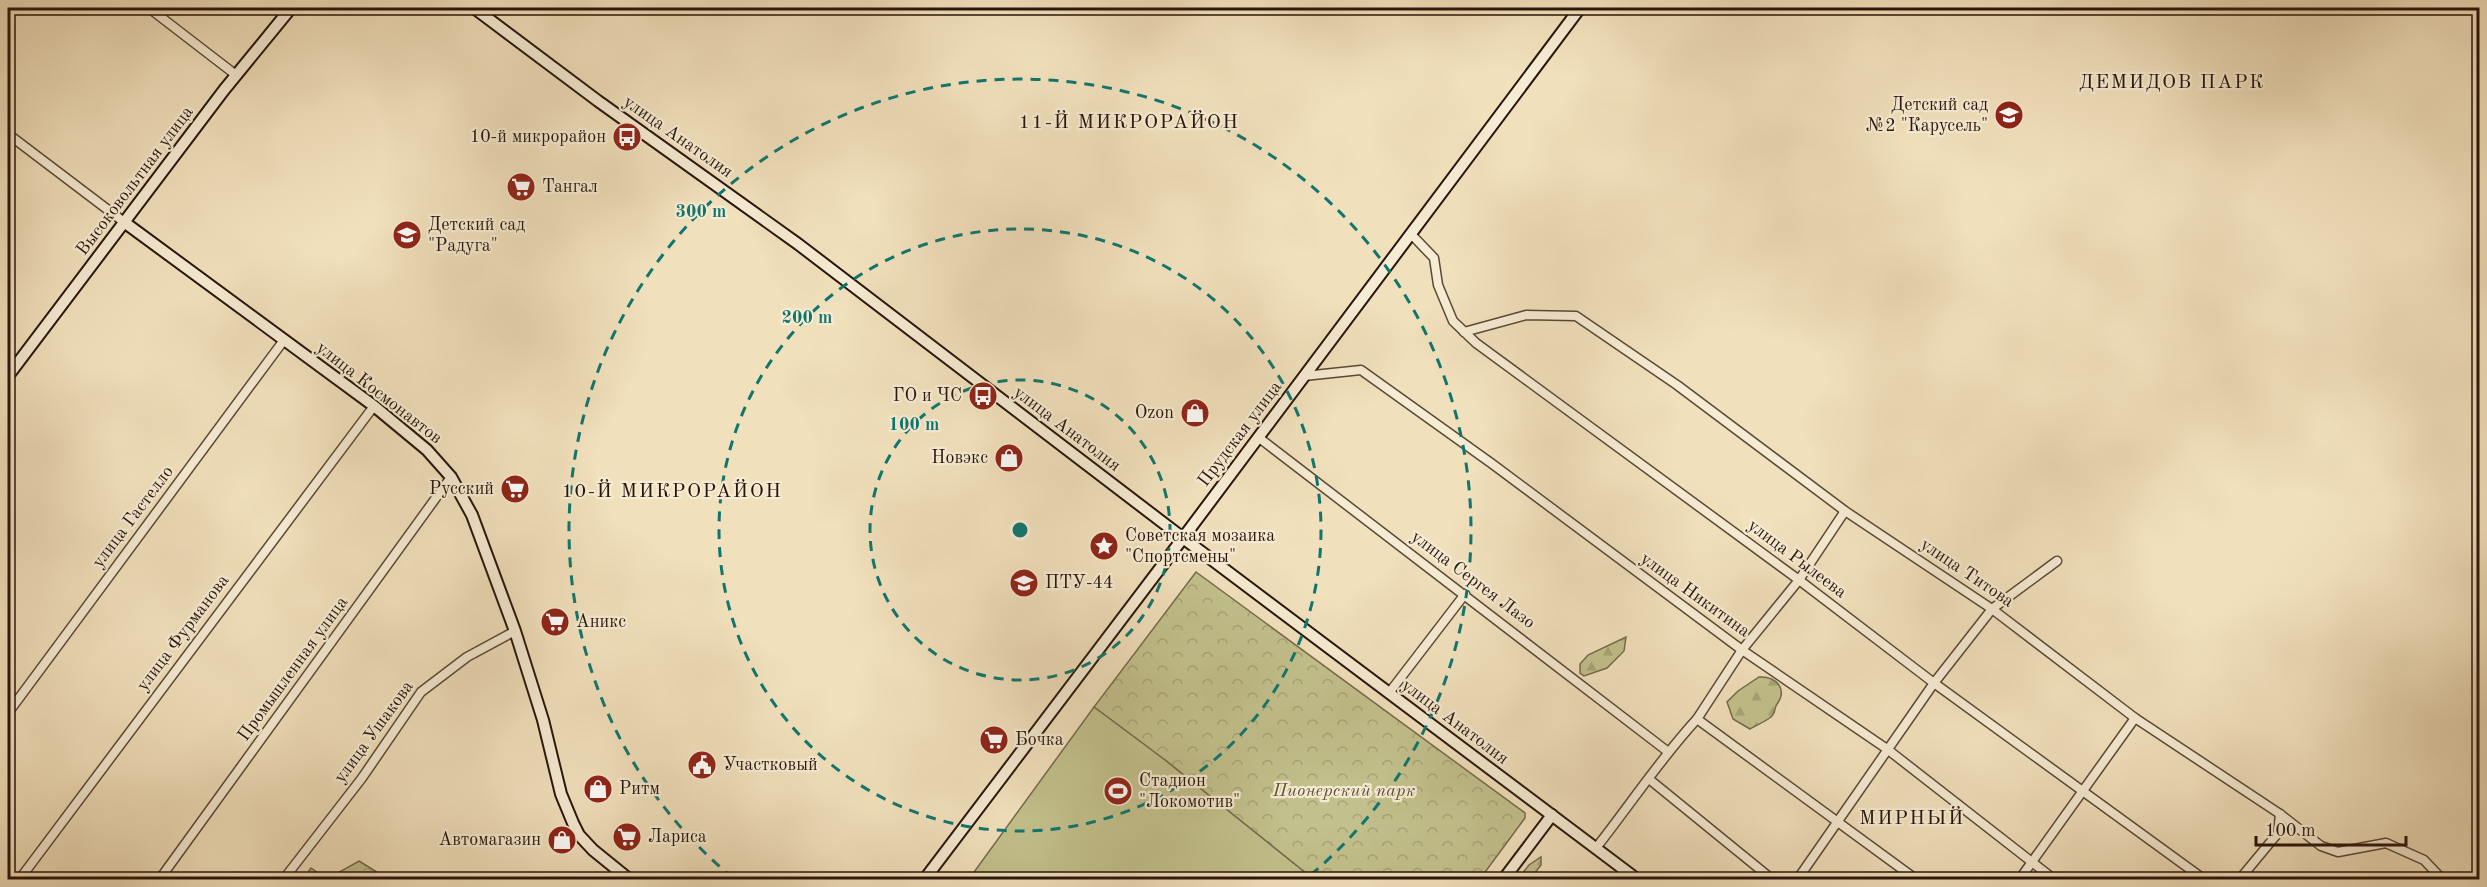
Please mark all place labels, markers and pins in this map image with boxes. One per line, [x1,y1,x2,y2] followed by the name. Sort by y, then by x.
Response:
[1866,96,1988,135] place label: Детский сад №2 "Карусель"
[1993,99,2025,131] school or university icon: Детский сад №2 "Карусель"
[611,121,643,153] bus stop icon: 10-й микрорайон
[470,128,606,146] place label: 10-й микрорайон
[505,171,537,203] supermarket icon: Тангал
[542,178,598,196] place label: Тангал
[428,216,525,255] place label: Детский сад "Радуга"
[391,219,423,251] school or university icon: Детский сад "Радуга"
[967,380,999,412] bus stop icon: ГО и ЧС
[893,387,962,405] place label: ГО и ЧС
[1179,397,1211,429] shop icon: Ozon
[1135,404,1174,422] place label: Ozon
[993,442,1025,474] shop icon: Новэкс
[931,449,988,467] place label: Новэкс
[499,473,531,505] supermarket icon: Русский
[429,480,494,498] place label: Русский
[1010,520,1030,540] centre of rings
[1125,527,1275,566] place label: Советская мозаика "Спортсмены"
[1088,530,1120,562] place icon: Советская мозаика "Спортсмены"
[1008,567,1040,599] school or university icon: ПТУ-44
[1045,574,1113,592] place label: ПТУ-44
[539,606,571,638] supermarket icon: Аникс
[576,613,626,631] place label: Аникс
[978,724,1010,756] supermarket icon: Бочка
[1015,731,1064,749] place label: Бочка
[686,749,718,781] public building icon: Участковый
[723,756,818,774] place label: Участковый
[1139,772,1240,811] place label: Стадион "Локомотив"
[582,773,614,805] shop icon: Ритм
[1102,775,1134,807] sports icon: Стадион "Локомотив"
[619,780,660,798] place label: Ритм
[611,821,643,853] supermarket icon: Лариса
[546,824,578,856] shop icon: Автомагазин
[648,828,707,846] place label: Лариса
[438,831,541,849] place label: Автомагазин

